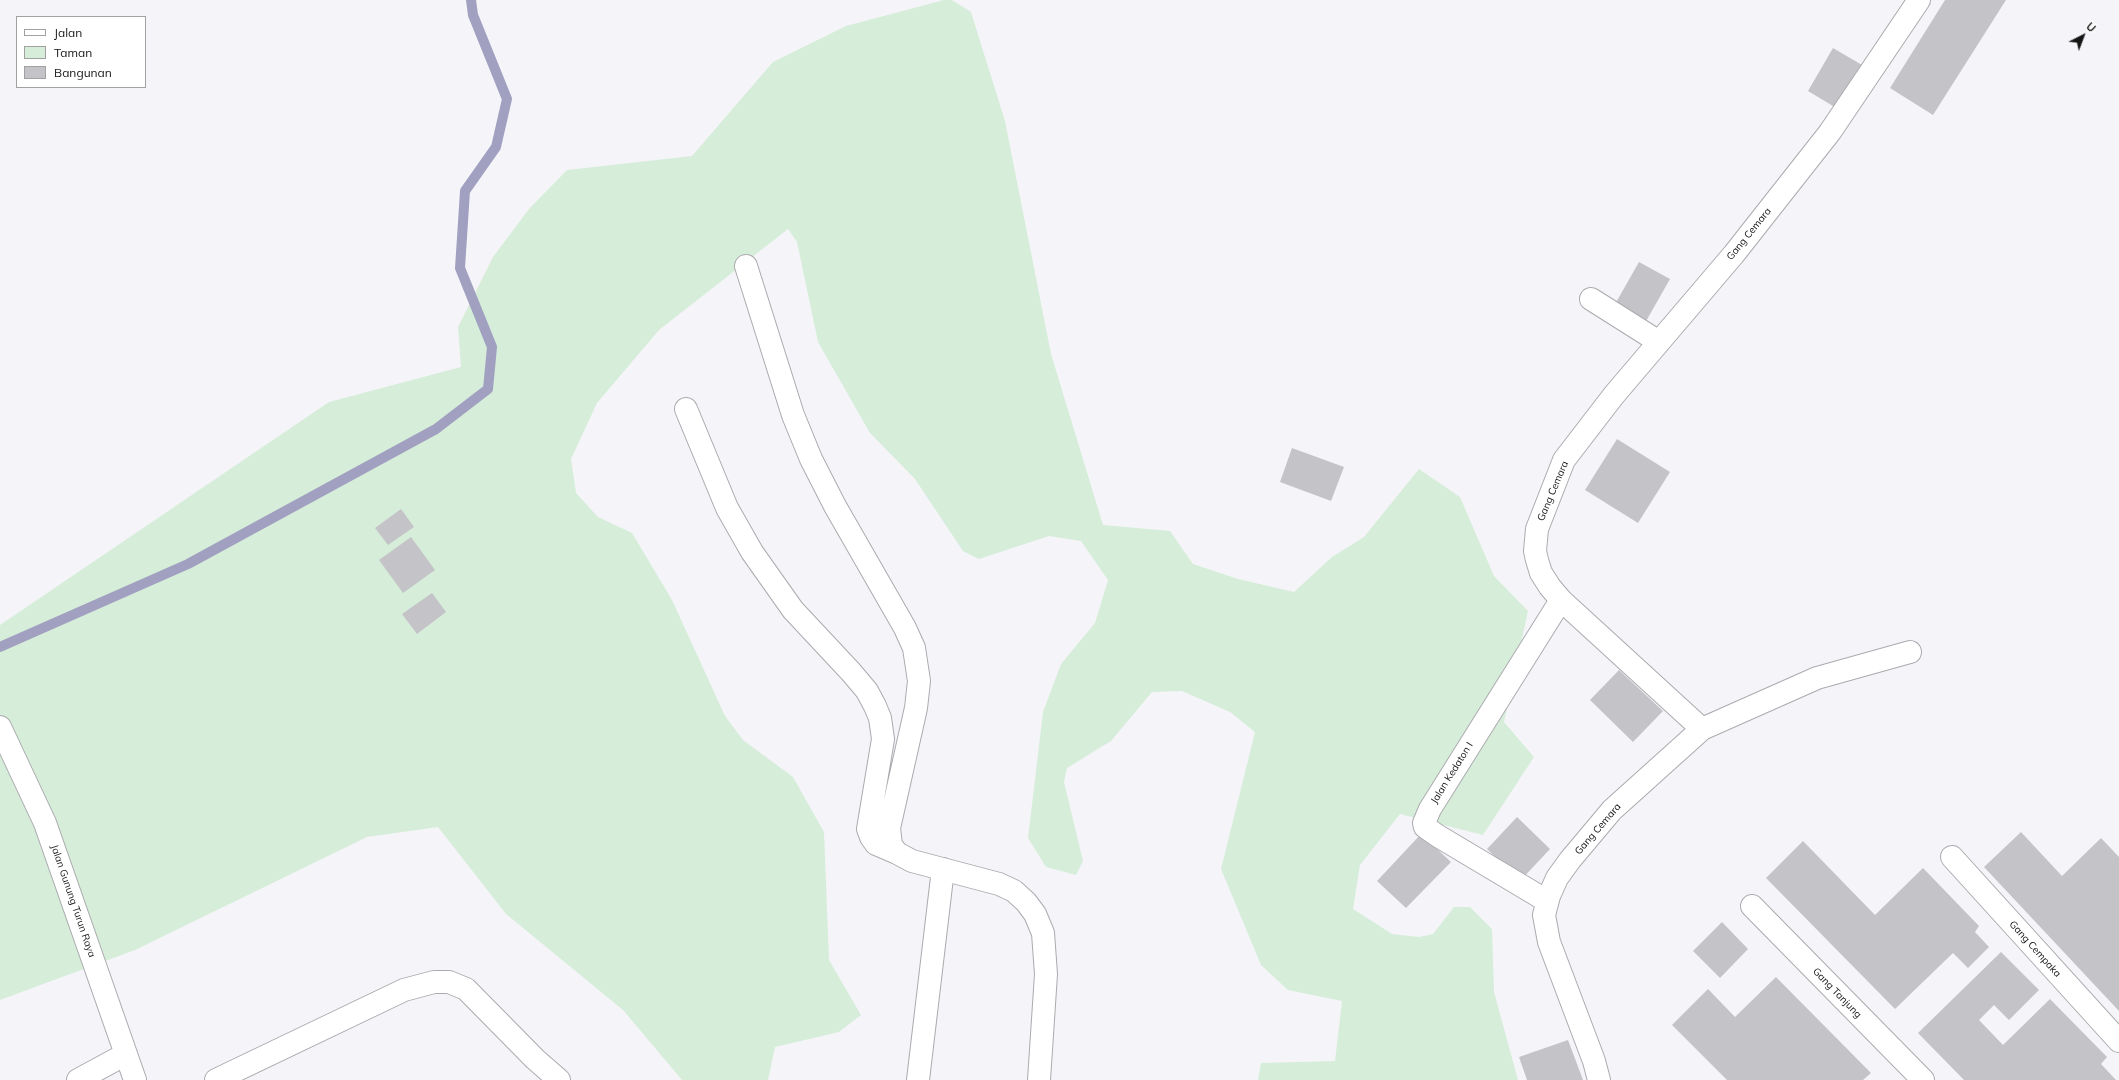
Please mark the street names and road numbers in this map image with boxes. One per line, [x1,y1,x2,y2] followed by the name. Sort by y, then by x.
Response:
[1724,205,1774,263] street label: Gang Cemara
[1535,459,1571,523] street label: Gang Cemara
[1428,740,1476,806] street label: Jalan Kedaton I
[1572,801,1624,857] street label: Gang Cemara
[48,843,98,959] street label: Jalan Gunung Turun Raya
[2007,918,2063,980] street label: Gang Cempaka
[1810,965,1864,1021] street label: Gang Tanjung

